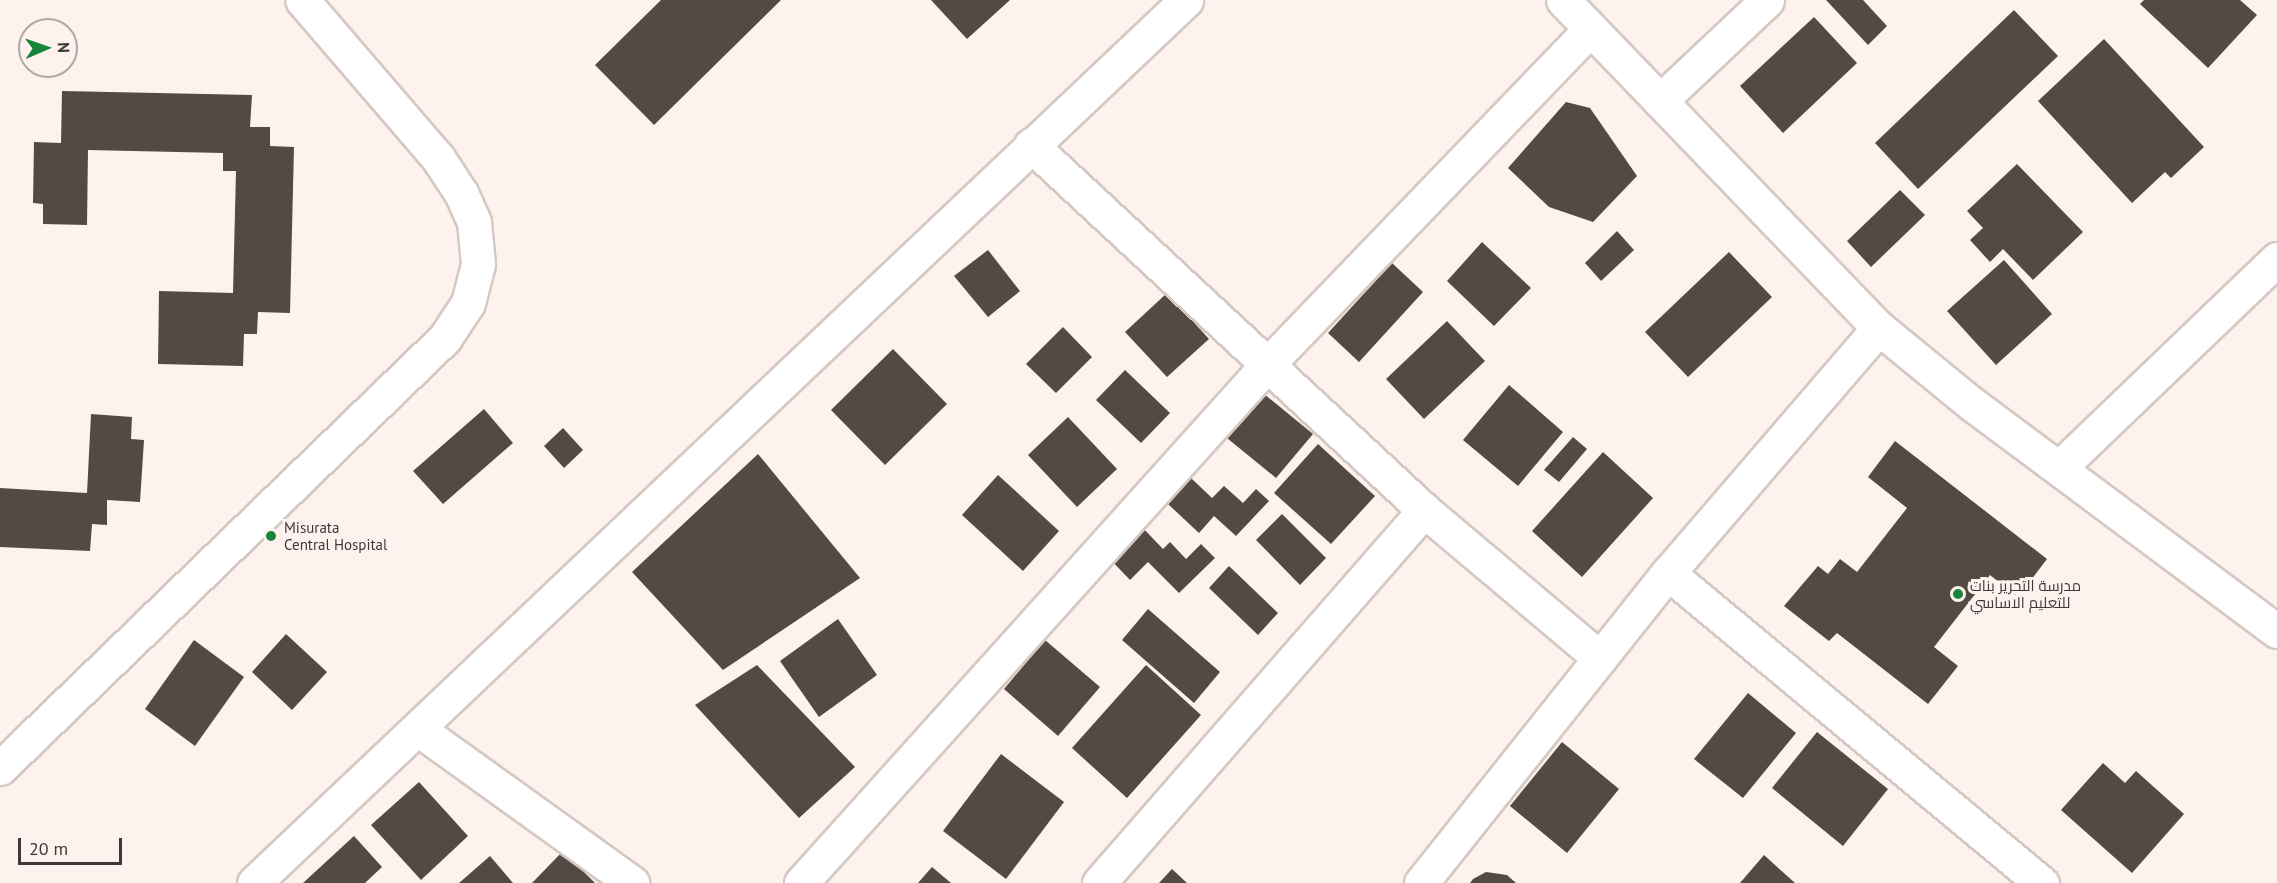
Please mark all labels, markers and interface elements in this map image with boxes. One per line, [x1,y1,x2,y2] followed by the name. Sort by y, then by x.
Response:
[18,18,78,78] north arrow
[54,42,74,53] text: N
[284,518,387,553] place label: Misurata Central Hospital
[262,527,280,545] marker: Misurata Central Hospital
[1970,576,2081,611] place label: مدرسة التحرير بنات للتعليم الاساسي
[1951,587,1965,601] marker: مدرسة التحرير بنات للتعليم الاساسي
[21,826,124,864] scale bar
[29,837,68,860] text: 20 m

